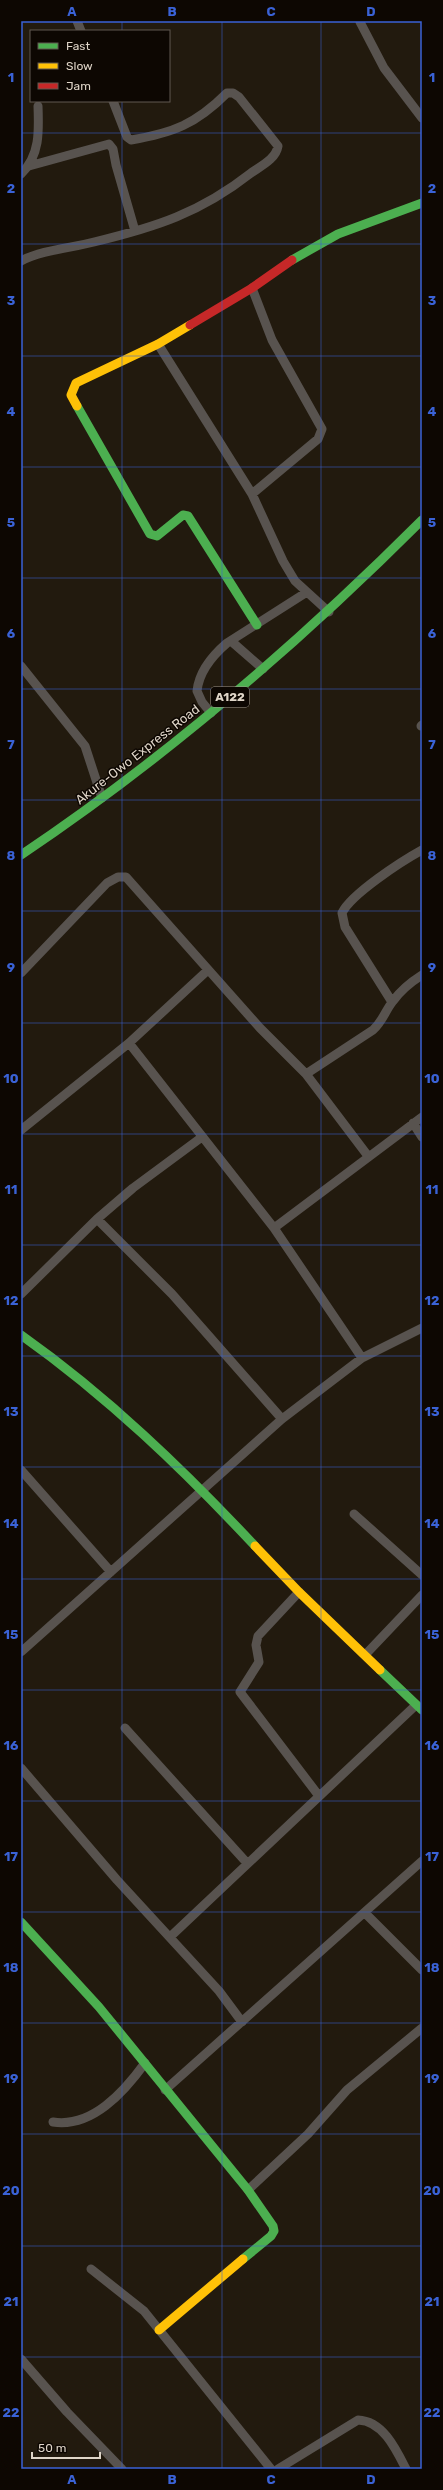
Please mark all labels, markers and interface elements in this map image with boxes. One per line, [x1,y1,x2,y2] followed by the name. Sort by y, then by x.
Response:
[67,4,77,19] text: A
[167,4,177,19] text: B
[266,4,276,19] text: C
[366,4,376,19] text: D
[30,30,170,102] legend
[66,39,90,53] text: Fast
[66,59,93,73] text: Slow
[8,70,14,85] text: 1
[429,70,435,85] text: 1
[66,79,91,93] text: Jam
[7,181,15,196] text: 2
[428,181,436,196] text: 2
[7,293,16,308] text: 3
[428,293,437,308] text: 3
[7,404,16,419] text: 4
[428,404,437,419] text: 4
[7,515,15,530] text: 5
[428,515,436,530] text: 5
[7,626,16,641] text: 6
[428,626,437,641] text: 6
[211,687,249,707] road number: A122
[72,701,202,807] street label: Akure-Owo Express Road
[7,737,15,752] text: 7
[428,737,436,752] text: 7
[7,848,16,863] text: 8
[428,848,437,863] text: 8
[7,960,15,975] text: 9
[428,960,436,975] text: 9
[3,1071,19,1086] text: 10
[424,1071,440,1086] text: 10
[5,1182,17,1197] text: 11
[426,1182,438,1197] text: 11
[4,1293,18,1308] text: 12
[425,1293,439,1308] text: 12
[3,1404,19,1419] text: 13
[424,1404,440,1419] text: 13
[3,1516,19,1531] text: 14
[424,1516,440,1531] text: 14
[4,1627,18,1642] text: 15
[425,1627,439,1642] text: 15
[4,1738,19,1753] text: 16
[425,1738,440,1753] text: 16
[4,1849,19,1864] text: 17
[425,1849,440,1864] text: 17
[3,1960,19,1975] text: 18
[424,1960,440,1975] text: 18
[4,2071,18,2086] text: 19
[425,2071,439,2086] text: 19
[2,2183,20,2198] text: 20
[423,2183,441,2198] text: 20
[4,2294,18,2309] text: 21
[425,2294,439,2309] text: 21
[3,2405,19,2420] text: 22
[424,2405,440,2420] text: 22
[32,2434,100,2460] scale bar
[38,2441,66,2455] text: 50 m
[67,2472,77,2487] text: A
[167,2472,177,2487] text: B
[266,2472,276,2487] text: C
[366,2472,376,2487] text: D

